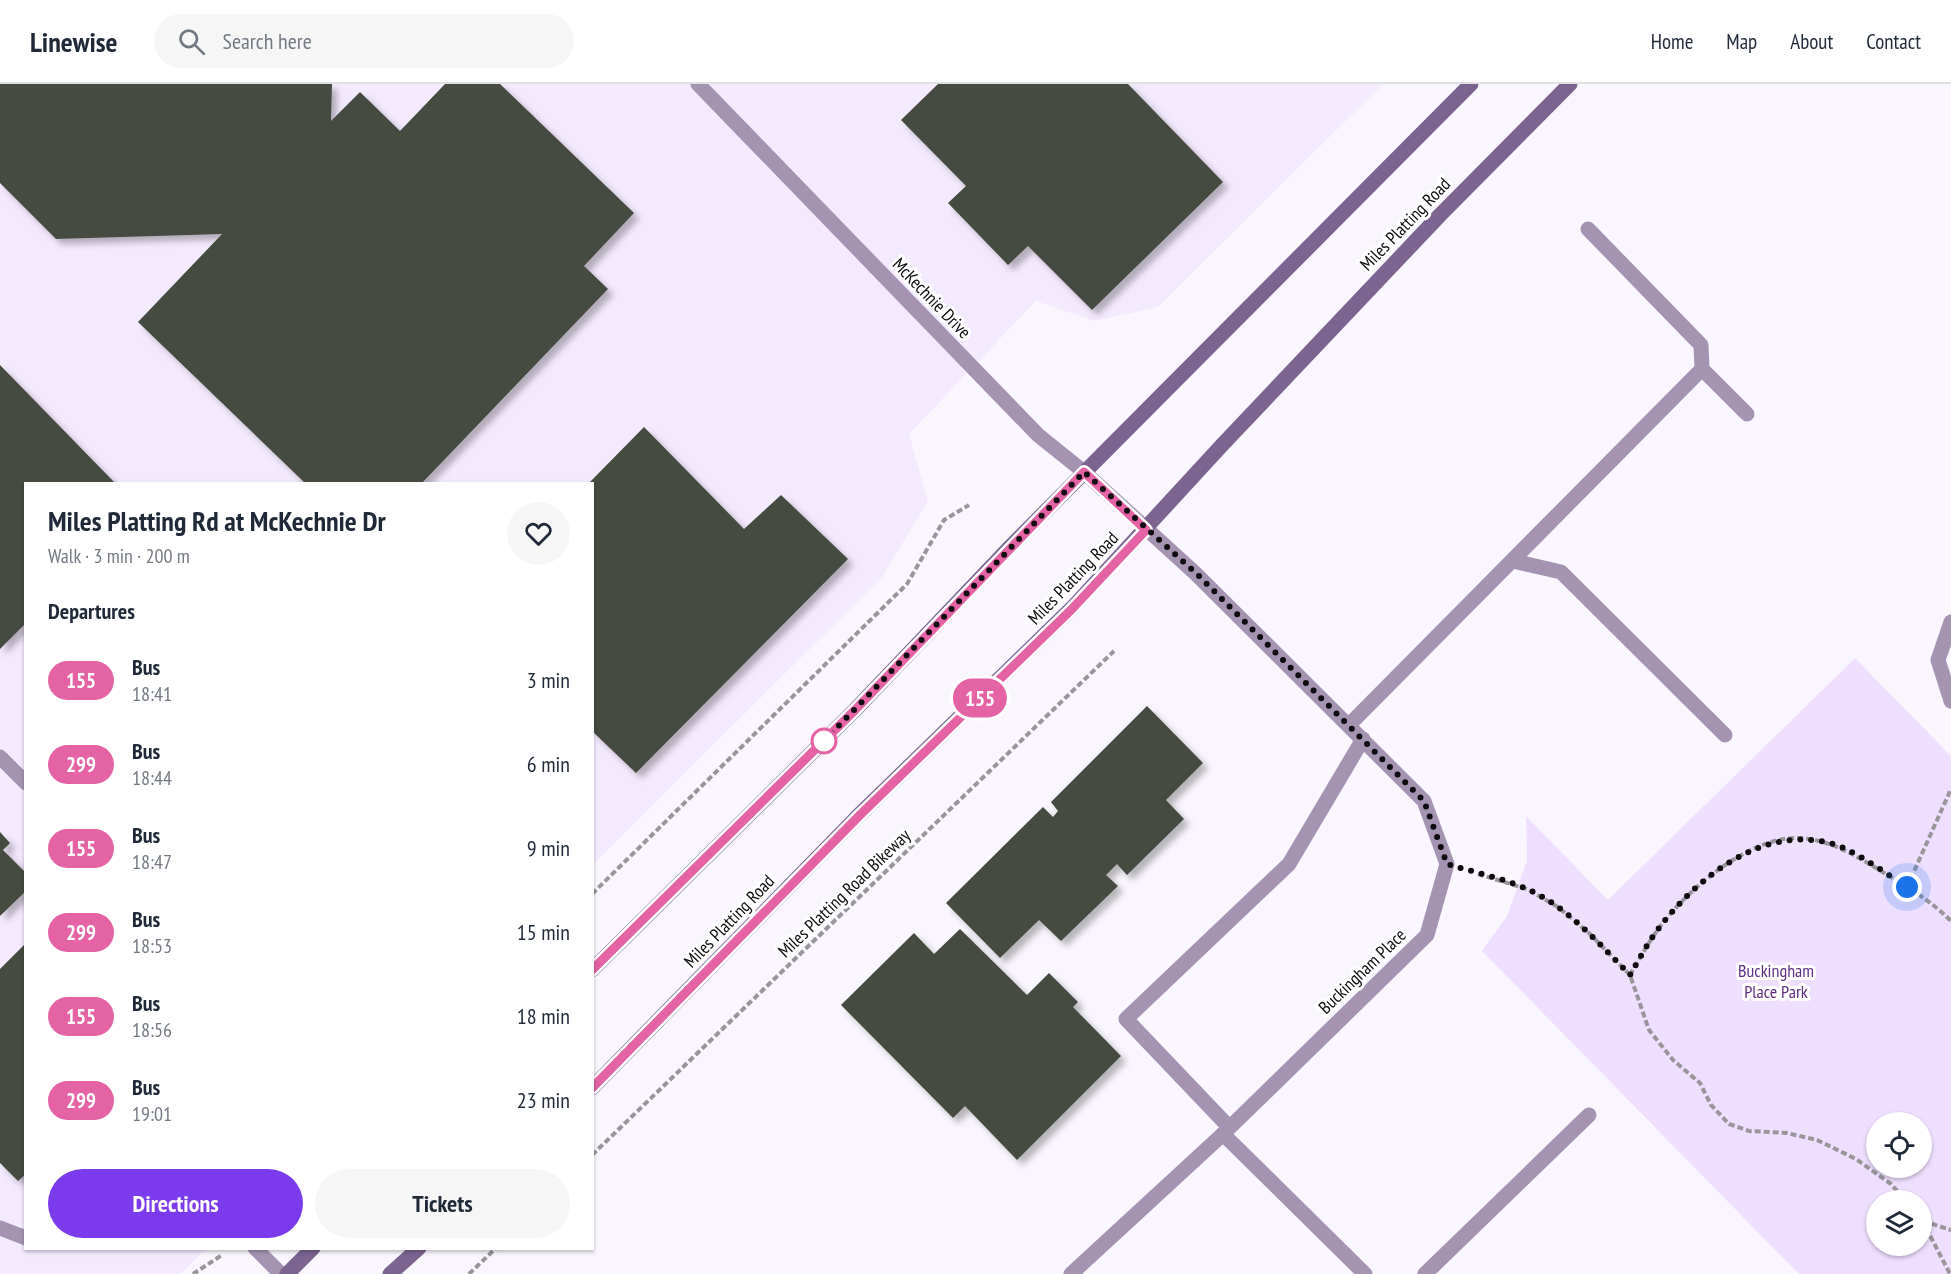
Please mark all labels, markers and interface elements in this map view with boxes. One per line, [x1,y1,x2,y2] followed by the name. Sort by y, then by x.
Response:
[154,14,574,68] search box
[30,23,118,60] text: Linewise
[175,25,208,58] icon: search
[223,27,312,55] text: Search here
[1651,28,1693,55] text: Home
[1726,28,1757,55] text: Map
[1790,28,1833,55] text: About
[1866,28,1921,55] text: Contact
[1355,173,1455,275] street label: Miles Platting Road
[888,253,976,343] street label: McKechnie Drive
[48,502,386,539] text: Miles Platting Rd at McKechnie Dr
[507,502,570,565] button: heart
[1023,527,1123,629] street label: Miles Platting Road
[48,543,190,569] text: Walk · 3 min · 200 m
[48,597,135,625] text: Departures
[132,653,160,681] text: Bus
[527,666,570,694] text: 3 min
[66,667,96,694] text: 155
[946,678,1014,718] line badge: 155
[132,681,172,707] text: 18:41
[965,685,995,712] text: 155
[811,728,837,754] unlabelled marker
[132,737,160,765] text: Bus
[527,750,570,778] text: 6 min
[66,751,96,778] text: 299
[132,765,172,791] text: 18:44
[132,821,160,849] text: Bus
[773,824,915,962] street label: Miles Platting Road Bikeway
[527,834,570,862] text: 9 min
[66,835,96,862] text: 155
[132,849,172,875] text: 18:47
[679,870,779,972] street label: Miles Platting Road
[1892,872,1922,902] your location
[132,905,160,933] text: Bus
[517,918,570,946] text: 15 min
[66,919,96,946] text: 299
[1313,923,1411,1019] street label: Buckingham Place
[132,933,172,959] text: 18:53
[1738,959,1814,1003] park label: Buckingham Place Park
[132,989,160,1017] text: Bus
[517,1002,570,1030] text: 18 min
[66,1003,96,1030] text: 155
[132,1017,172,1043] text: 18:56
[132,1073,160,1101] text: Bus
[517,1086,570,1114] text: 23 min
[66,1087,96,1114] text: 299
[132,1101,172,1127] text: 19:01
[1866,1112,1932,1256] map controls
[1866,1112,1932,1178] button: locate
[48,1169,303,1238] button: Directions
[315,1169,570,1238] button: Tickets
[1866,1190,1932,1256] button: layers

